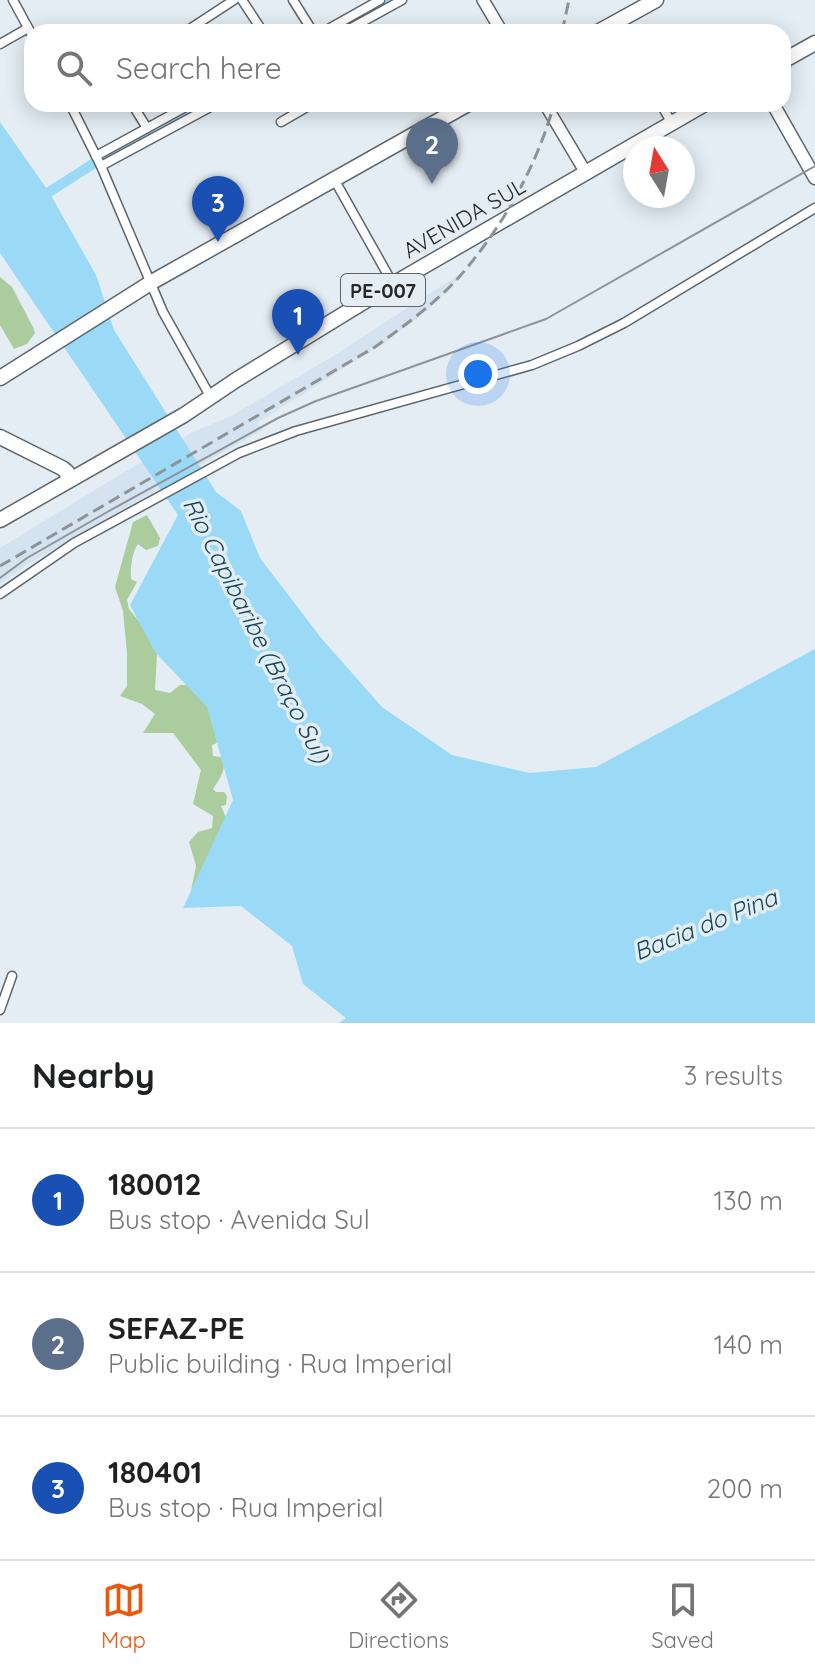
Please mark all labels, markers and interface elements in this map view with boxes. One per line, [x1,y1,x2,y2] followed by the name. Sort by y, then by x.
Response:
[24,24,791,112] search box
[52,46,96,90] icon: search
[116,49,282,87] text: Search here
[406,118,458,184] pin: 2
[623,136,695,208] north arrow
[398,172,530,264] street label: AVENIDA SUL
[192,176,244,242] pin: 3
[341,274,425,306] road number: PE-007
[272,289,324,355] pin: 1
[458,354,498,394] your location
[177,492,337,768] water label: Rio Capibaribe (Braço Sul)
[629,881,783,966] water label: Bacia do Pina
[32,1054,155,1097] text: Nearby
[684,1059,783,1092] text: 3 results
[108,1165,202,1203] text: 180012
[53,1184,63,1217] text: 1
[713,1184,783,1217] text: 130 m
[108,1203,370,1236] text: Bus stop · Avenida Sul
[108,1309,245,1347] text: SEFAZ-PE
[51,1328,65,1361] text: 2
[714,1328,783,1361] text: 140 m
[108,1347,452,1380] text: Public building · Rua Imperial
[108,1453,202,1491] text: 180401
[51,1472,65,1505] text: 3
[707,1472,783,1505] text: 200 m
[108,1491,383,1524] text: Bus stop · Rua Imperial
[101,1578,146,1654] tab: Map
[348,1578,449,1654] tab: Directions
[651,1578,714,1654] tab: Saved

